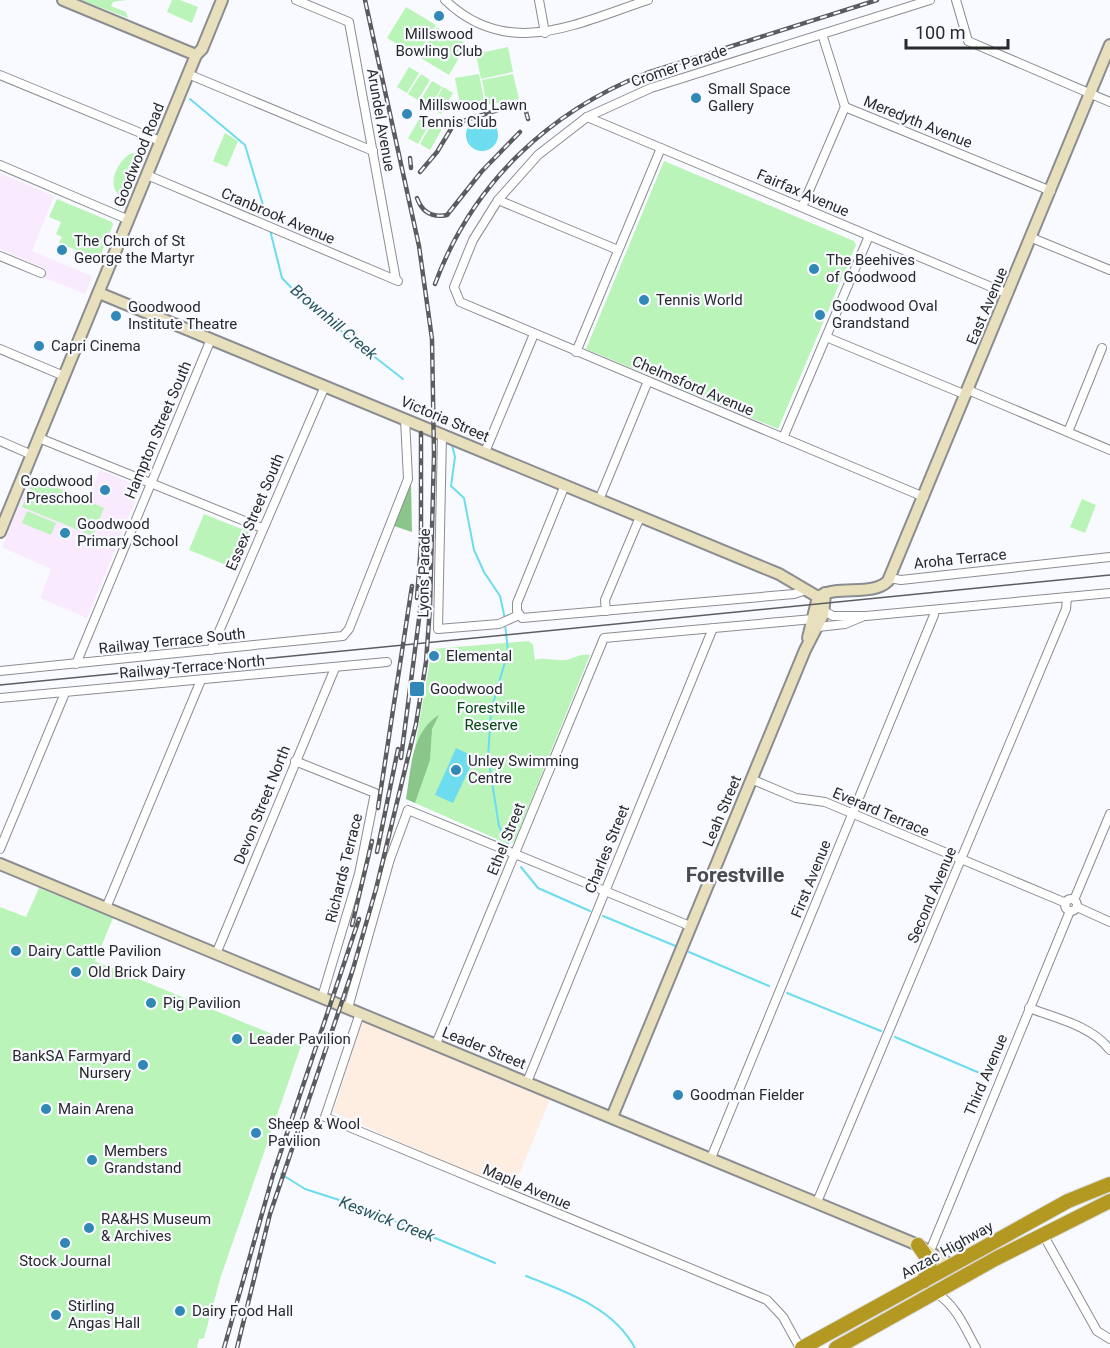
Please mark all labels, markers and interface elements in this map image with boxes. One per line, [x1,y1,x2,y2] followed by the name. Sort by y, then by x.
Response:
[432,9,446,23] marker: Millswood Bowling Club
[906,12,1008,50] scale bar
[915,22,966,43] text: 100 m
[396,25,483,60] place label: Millswood Bowling Club
[629,41,729,91] street label: Cromer Parade
[363,67,399,173] street label: Arundel Avenue
[708,80,791,115] place label: Small Space Gallery
[689,91,703,105] marker: Small Space Gallery
[861,92,975,152] street label: Meredyth Avenue
[419,96,527,131] place label: Millswood Lawn Tennis Club
[110,100,168,210] street label: Goodwood Road
[400,107,414,121] marker: Millswood Lawn Tennis Club
[754,165,852,221] street label: Fairfax Avenue
[218,184,338,248] street label: Cranbrook Avenue
[74,232,194,267] place label: The Church of St George the Martyr
[55,243,69,257] marker: The Church of St George the Martyr
[826,251,916,286] place label: The Beehives of Goodwood
[807,262,821,276] marker: The Beehives of Goodwood
[963,265,1011,347] street label: East Avenue
[287,280,382,364] water label: Brownhill Creek
[656,291,743,309] place label: Tennis World
[637,293,651,307] marker: Tennis World
[832,297,938,332] place label: Goodwood Oval Grandstand
[128,298,237,333] place label: Goodwood Institute Theatre
[813,308,827,322] marker: Goodwood Oval Grandstand
[109,309,123,323] marker: Goodwood Institute Theatre
[51,337,141,355] place label: Capri Cinema
[32,339,46,353] marker: Capri Cinema
[629,352,757,420] street label: Chelmsford Avenue
[121,358,195,502] street label: Hampton Street South
[398,392,492,446] street label: Victoria Street
[222,451,288,573] street label: Essex Street South
[20,472,93,507] place label: Goodwood Preschool
[98,483,112,497] marker: Goodwood Preschool
[77,515,178,550] place label: Goodwood Primary School
[58,526,72,540] marker: Goodwood Primary School
[414,528,434,618] street label: Lyons Parade
[913,545,1007,573] street label: Aroha Terrace
[98,624,246,658] street label: Railway Terrace South
[446,647,512,665] place label: Elemental
[427,649,441,663] marker: Elemental
[118,652,266,682] street label: Railway Terrace North
[408,680,426,698] marker: Goodwood
[430,680,503,698] place label: Goodwood
[457,699,525,734] park label: Forestville Reserve
[230,743,294,867] street label: Devon Street North
[468,752,579,787] place label: Unley Swimming Centre
[449,763,463,777] marker: Unley Swimming Centre
[699,773,745,849] street label: Leah Street
[830,784,932,840] street label: Everard Terrace
[483,800,529,878] street label: Ethel Street
[581,802,633,896] street label: Charles Street
[322,812,366,924] street label: Richards Terrace
[787,837,835,921] street label: First Avenue
[904,844,960,946] street label: Second Avenue
[686,863,784,887] district label: Forestville
[28,942,161,960] place label: Dairy Cattle Pavilion
[9,944,23,958] marker: Dairy Cattle Pavilion
[88,963,185,981] place label: Old Brick Dairy
[69,965,83,979] marker: Old Brick Dairy
[163,994,241,1012] place label: Pig Pavilion
[144,996,158,1010] marker: Pig Pavilion
[439,1023,529,1073] street label: Leader Street
[249,1030,351,1048] place label: Leader Pavilion
[961,1031,1011,1119] street label: Third Avenue
[230,1032,244,1046] marker: Leader Pavilion
[12,1047,131,1082] place label: BankSA Farmyard Nursery
[136,1058,150,1072] marker: BankSA Farmyard Nursery
[690,1086,804,1104] place label: Goodman Fielder
[671,1088,685,1102] marker: Goodman Fielder
[58,1100,134,1118] place label: Main Arena
[39,1102,53,1116] marker: Main Arena
[268,1115,360,1150] place label: Sheep & Wool Pavilion
[249,1126,263,1140] marker: Sheep & Wool Pavilion
[104,1142,181,1177] place label: Members Grandstand
[85,1153,99,1167] marker: Members Grandstand
[480,1160,574,1214] street label: Maple Avenue
[337,1192,438,1246] water label: Keswick Creek
[101,1210,211,1245] place label: RA&HS Museum & Archives
[898,1217,996,1283] street label: Anzac Highway
[82,1221,96,1235] marker: RA&HS Museum & Archives
[58,1236,72,1250] marker: Stock Journal
[19,1252,111,1270] place label: Stock Journal
[68,1297,140,1332] place label: Stirling Angas Hall
[192,1302,293,1320] place label: Dairy Food Hall
[173,1304,187,1318] marker: Dairy Food Hall
[49,1308,63,1322] marker: Stirling Angas Hall

